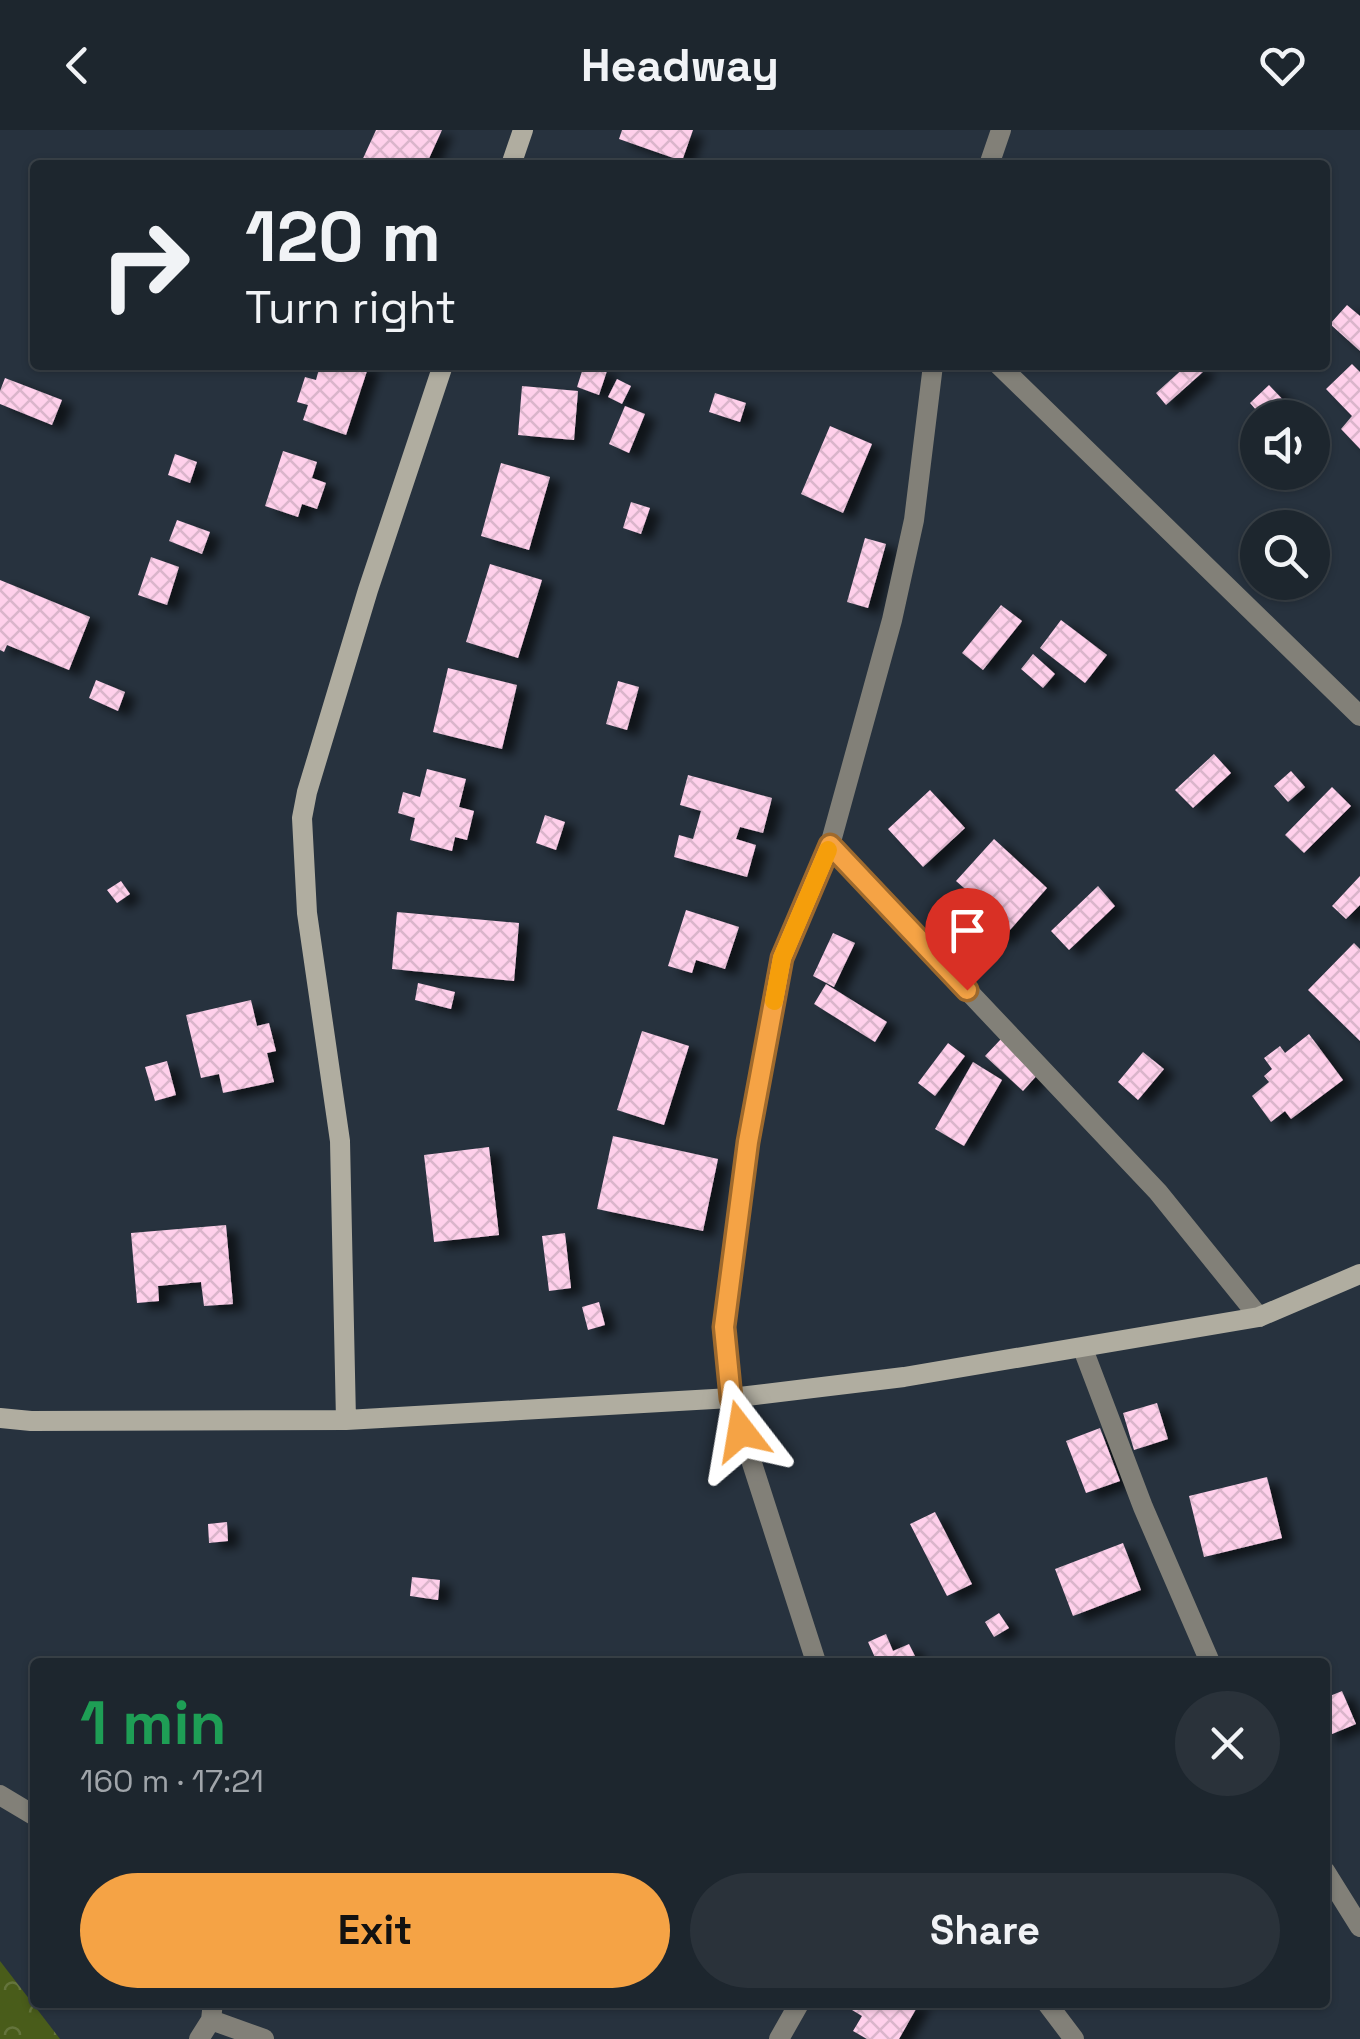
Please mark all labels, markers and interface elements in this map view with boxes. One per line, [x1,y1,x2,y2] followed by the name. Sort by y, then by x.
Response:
[581,37,779,94] text: Headway
[50,38,105,93] icon: back
[1255,38,1310,93] icon: heart
[245,192,441,281] text: 120 m
[80,200,210,330] icon: right
[245,279,456,336] text: Turn right
[1240,400,1330,600] map controls
[1240,400,1330,490] button: sound
[1240,510,1330,600] button: search
[925,888,1010,991] pin
[940,903,995,958] icon: arrive
[689,1379,793,1483] position arrow
[80,1685,227,1762] text: 1 min
[1175,1691,1280,1796] button: close
[80,1761,264,1801] text: 160 m · 17:21
[80,1873,670,1988] button: Exit
[690,1873,1280,1988] button: Share

